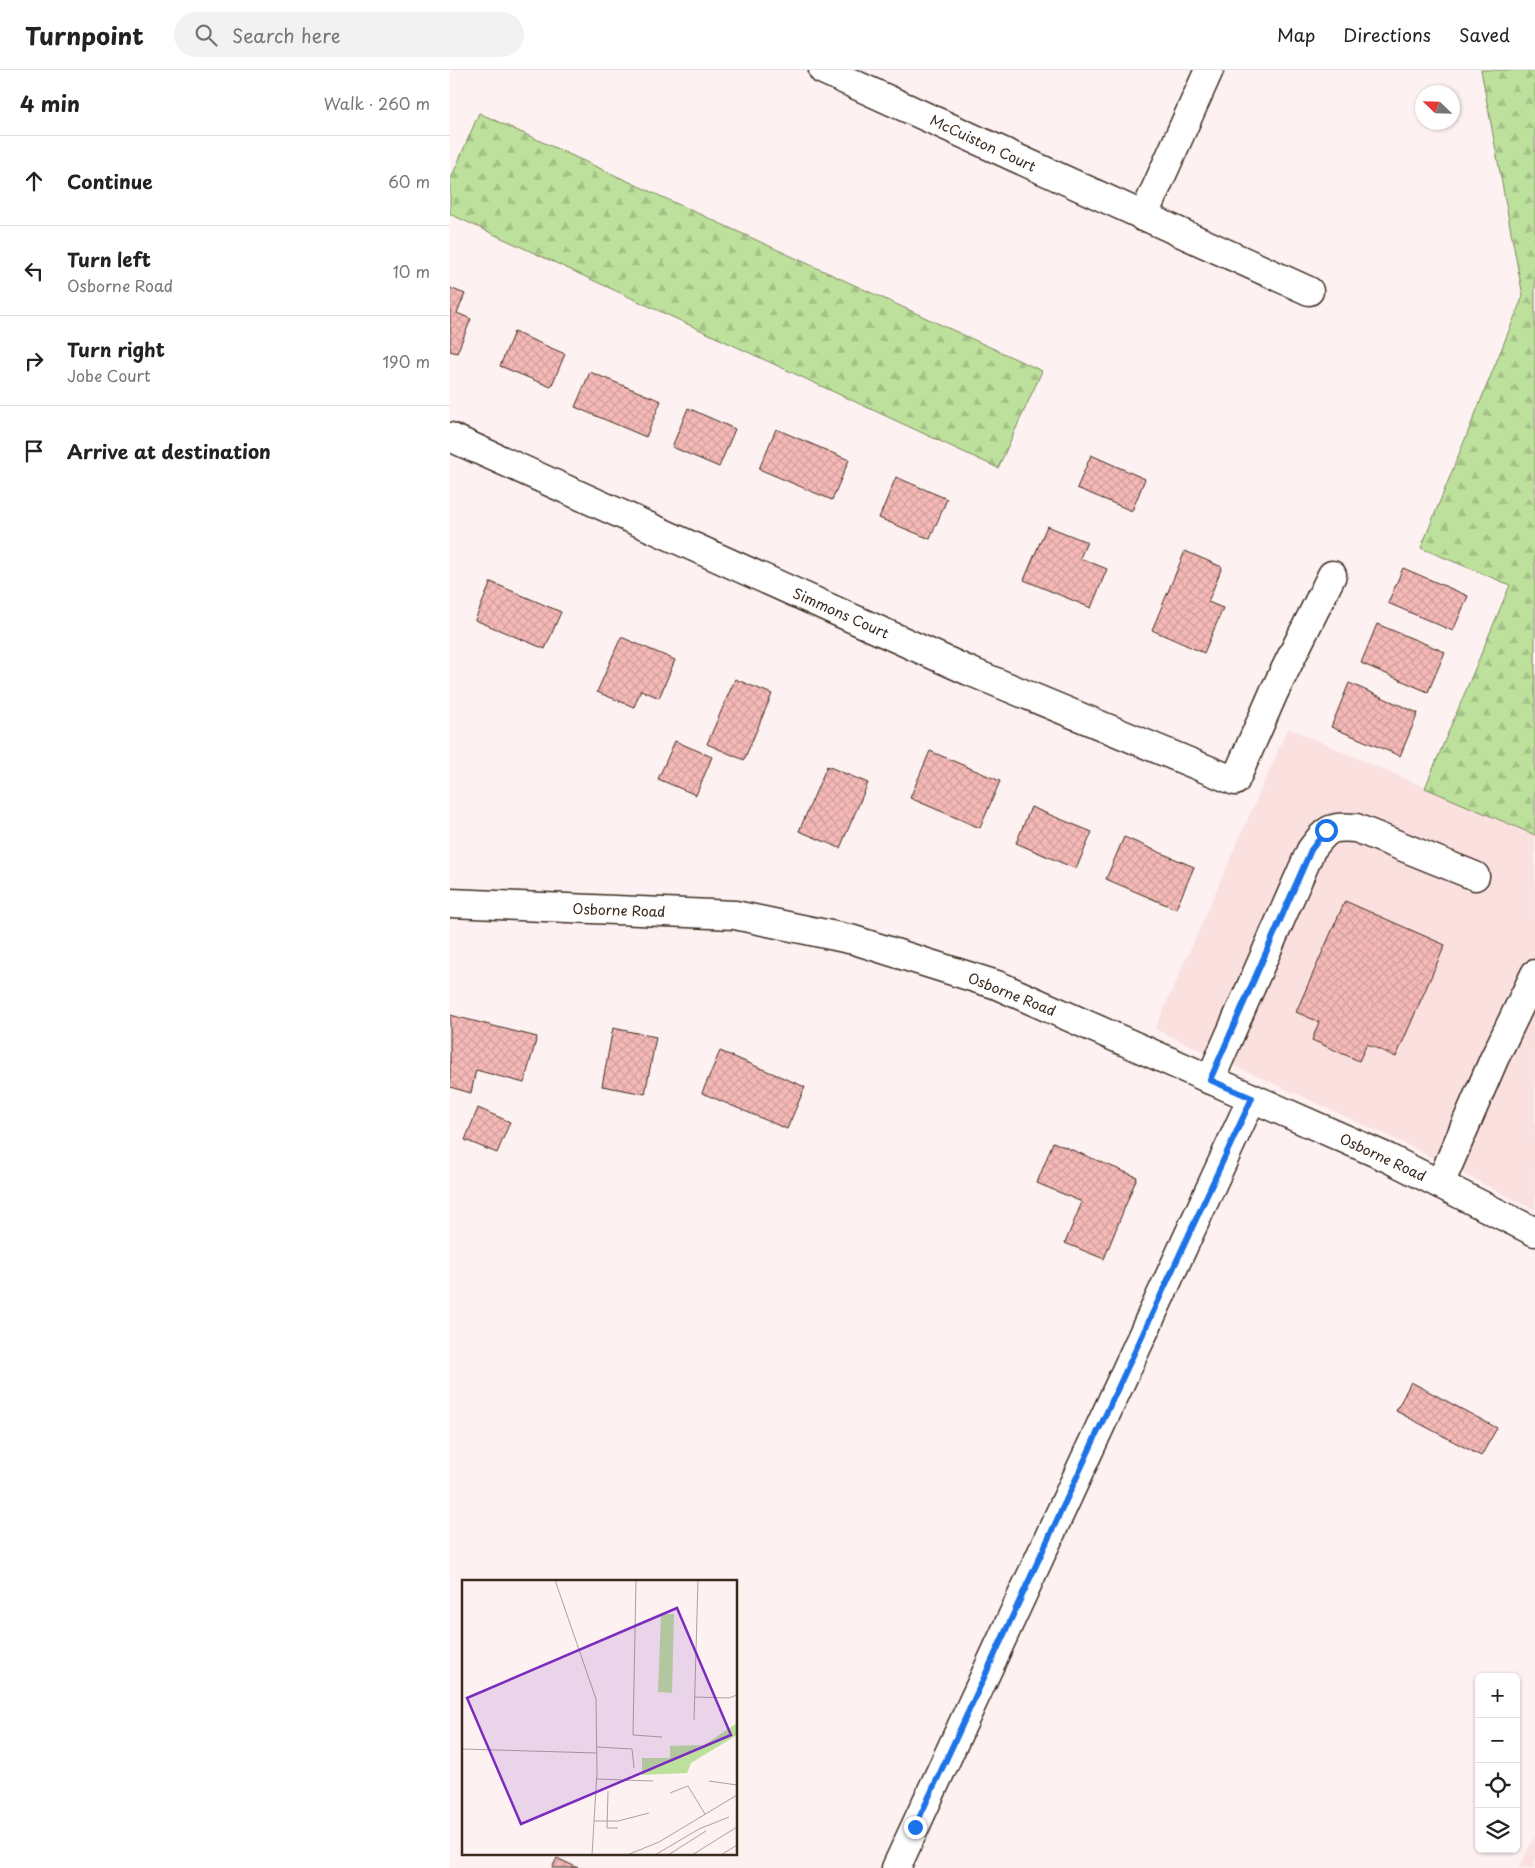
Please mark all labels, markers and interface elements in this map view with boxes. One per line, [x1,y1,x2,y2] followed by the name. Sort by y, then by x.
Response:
[174,12,524,57] search box
[25,17,144,53] text: Turnpoint
[192,21,220,49] icon: search
[232,21,341,49] text: Search here
[1277,21,1315,48] text: Map
[1343,21,1431,48] text: Directions
[1459,21,1510,48] text: Saved
[1415,85,1460,130] north arrow
[20,87,80,119] text: 4 min
[324,91,430,115] text: Walk · 260 m
[927,109,1040,177] street label: McCuiston Court
[20,167,48,195] icon: ahead
[67,167,153,195] text: Continue
[388,169,430,193] text: 60 m
[67,245,151,273] text: Turn left
[20,257,48,285] icon: left
[393,259,430,283] text: 10 m
[67,273,173,297] text: Osborne Road
[67,335,165,363] text: Turn right
[20,347,48,375] icon: right
[382,349,430,373] text: 190 m
[67,363,151,387] text: Jobe Court
[20,437,48,465] icon: arrive
[67,437,271,465] text: Arrive at destination
[790,582,893,644] street label: Simmons Court
[1315,819,1338,842] route start
[572,898,666,922] street label: Osborne Road
[965,967,1059,1021] street label: Osborne Road
[1336,1128,1430,1186] street label: Osborne Road
[462,1580,738,1856] inset map
[1475,1673,1520,1853] map controls
[1475,1673,1520,1718] button: +
[1475,1718,1520,1763] button: −
[1475,1763,1520,1808] button: locate
[1475,1808,1520,1853] button: layers
[904,1816,927,1839] route end

